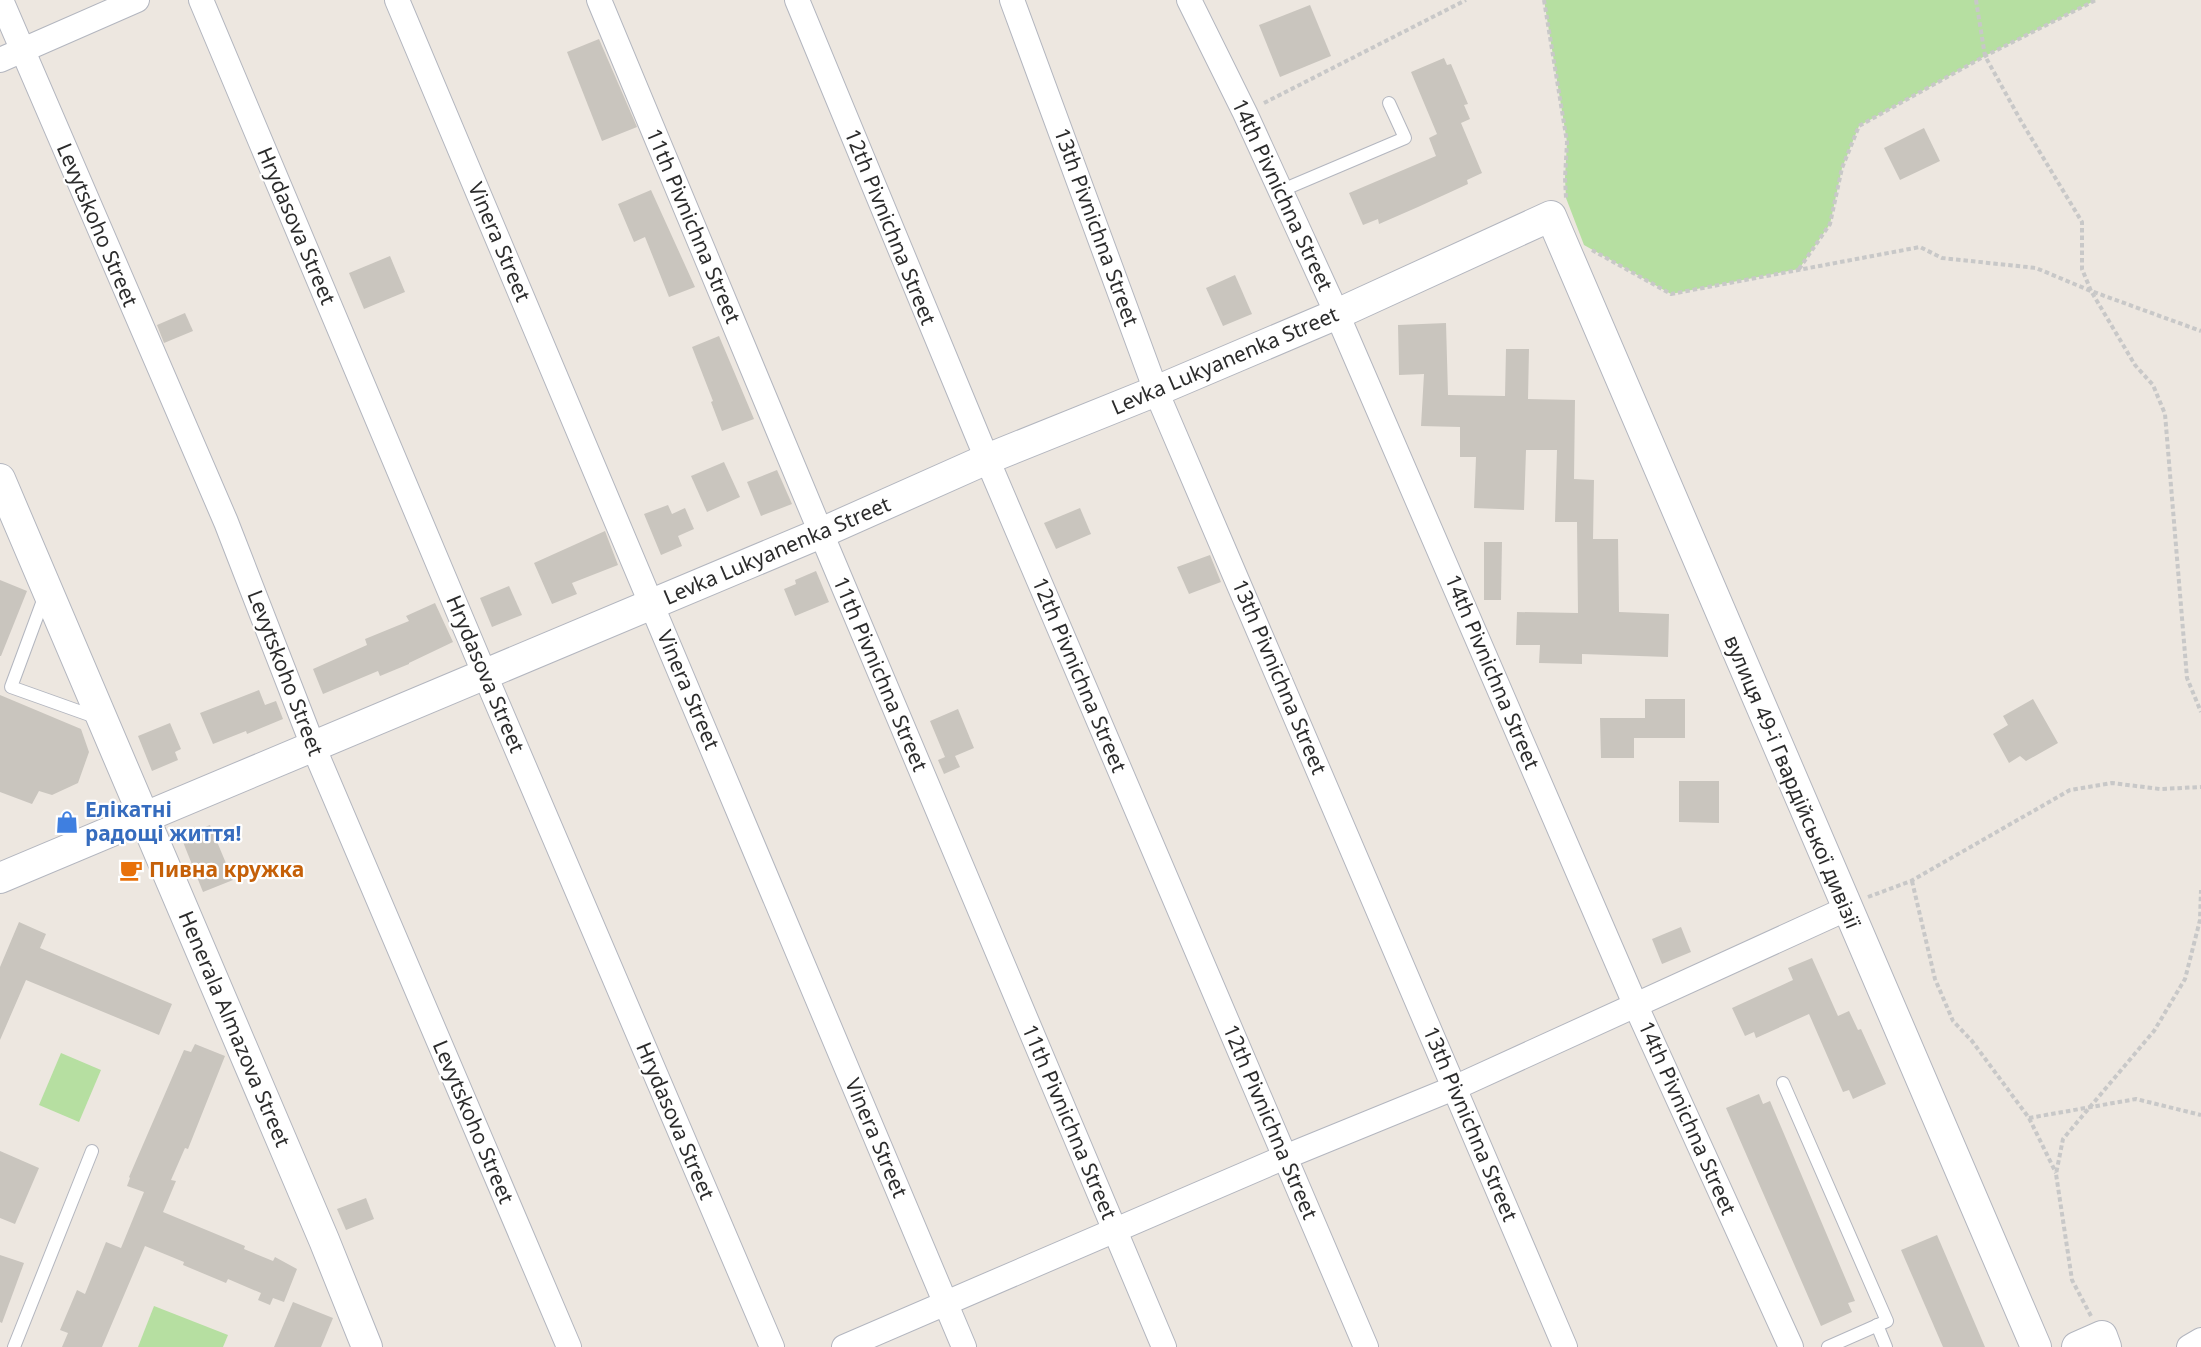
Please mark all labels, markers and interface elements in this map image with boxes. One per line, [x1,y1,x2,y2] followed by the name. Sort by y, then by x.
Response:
[1226,94,1340,296] street label: 14th Pivnichna Street
[640,124,748,328] street label: 11th Pivnichna Street
[839,124,943,329] street label: 12th Pivnichna Street
[1048,124,1146,330] street label: 13th Pivnichna Street
[51,139,145,311] street label: Levytskoho Street
[251,143,343,309] street label: Hrydasova Street
[462,178,538,306] street label: Vinera Street
[1107,299,1343,421] street label: Levka Lukyanenka Street
[659,489,895,611] street label: Levka Lukyanenka Street
[1439,570,1547,774] street label: 14th Pivnichna Street
[827,572,935,776] street label: 11th Pivnichna Street
[1026,573,1134,777] street label: 12th Pivnichna Street
[1226,575,1334,779] street label: 13th Pivnichna Street
[241,586,331,760] street label: Levytskoho Street
[440,591,532,757] street label: Hrydasova Street
[651,626,727,754] street label: Vinera Street
[1718,631,1868,933] street label: вулиця 49-ї Гвардійської дивізії
[85,795,241,847] place label: Елікатні радощі життя!
[54,809,80,835] shop icon: Елікатні радощі життя!
[149,855,304,883] place label: Пивна кружка
[118,857,144,883] cafe icon: Пивна кружка
[172,906,298,1151] street label: Henerala Almazova Street
[1633,1016,1743,1219] street label: 14th Pivnichna Street
[1016,1020,1124,1224] street label: 11th Pivnichna Street
[1217,1020,1325,1224] street label: 12th Pivnichna Street
[1417,1022,1525,1226] street label: 13th Pivnichna Street
[427,1036,521,1208] street label: Levytskoho Street
[630,1038,722,1204] street label: Hrydasova Street
[839,1074,915,1202] street label: Vinera Street

